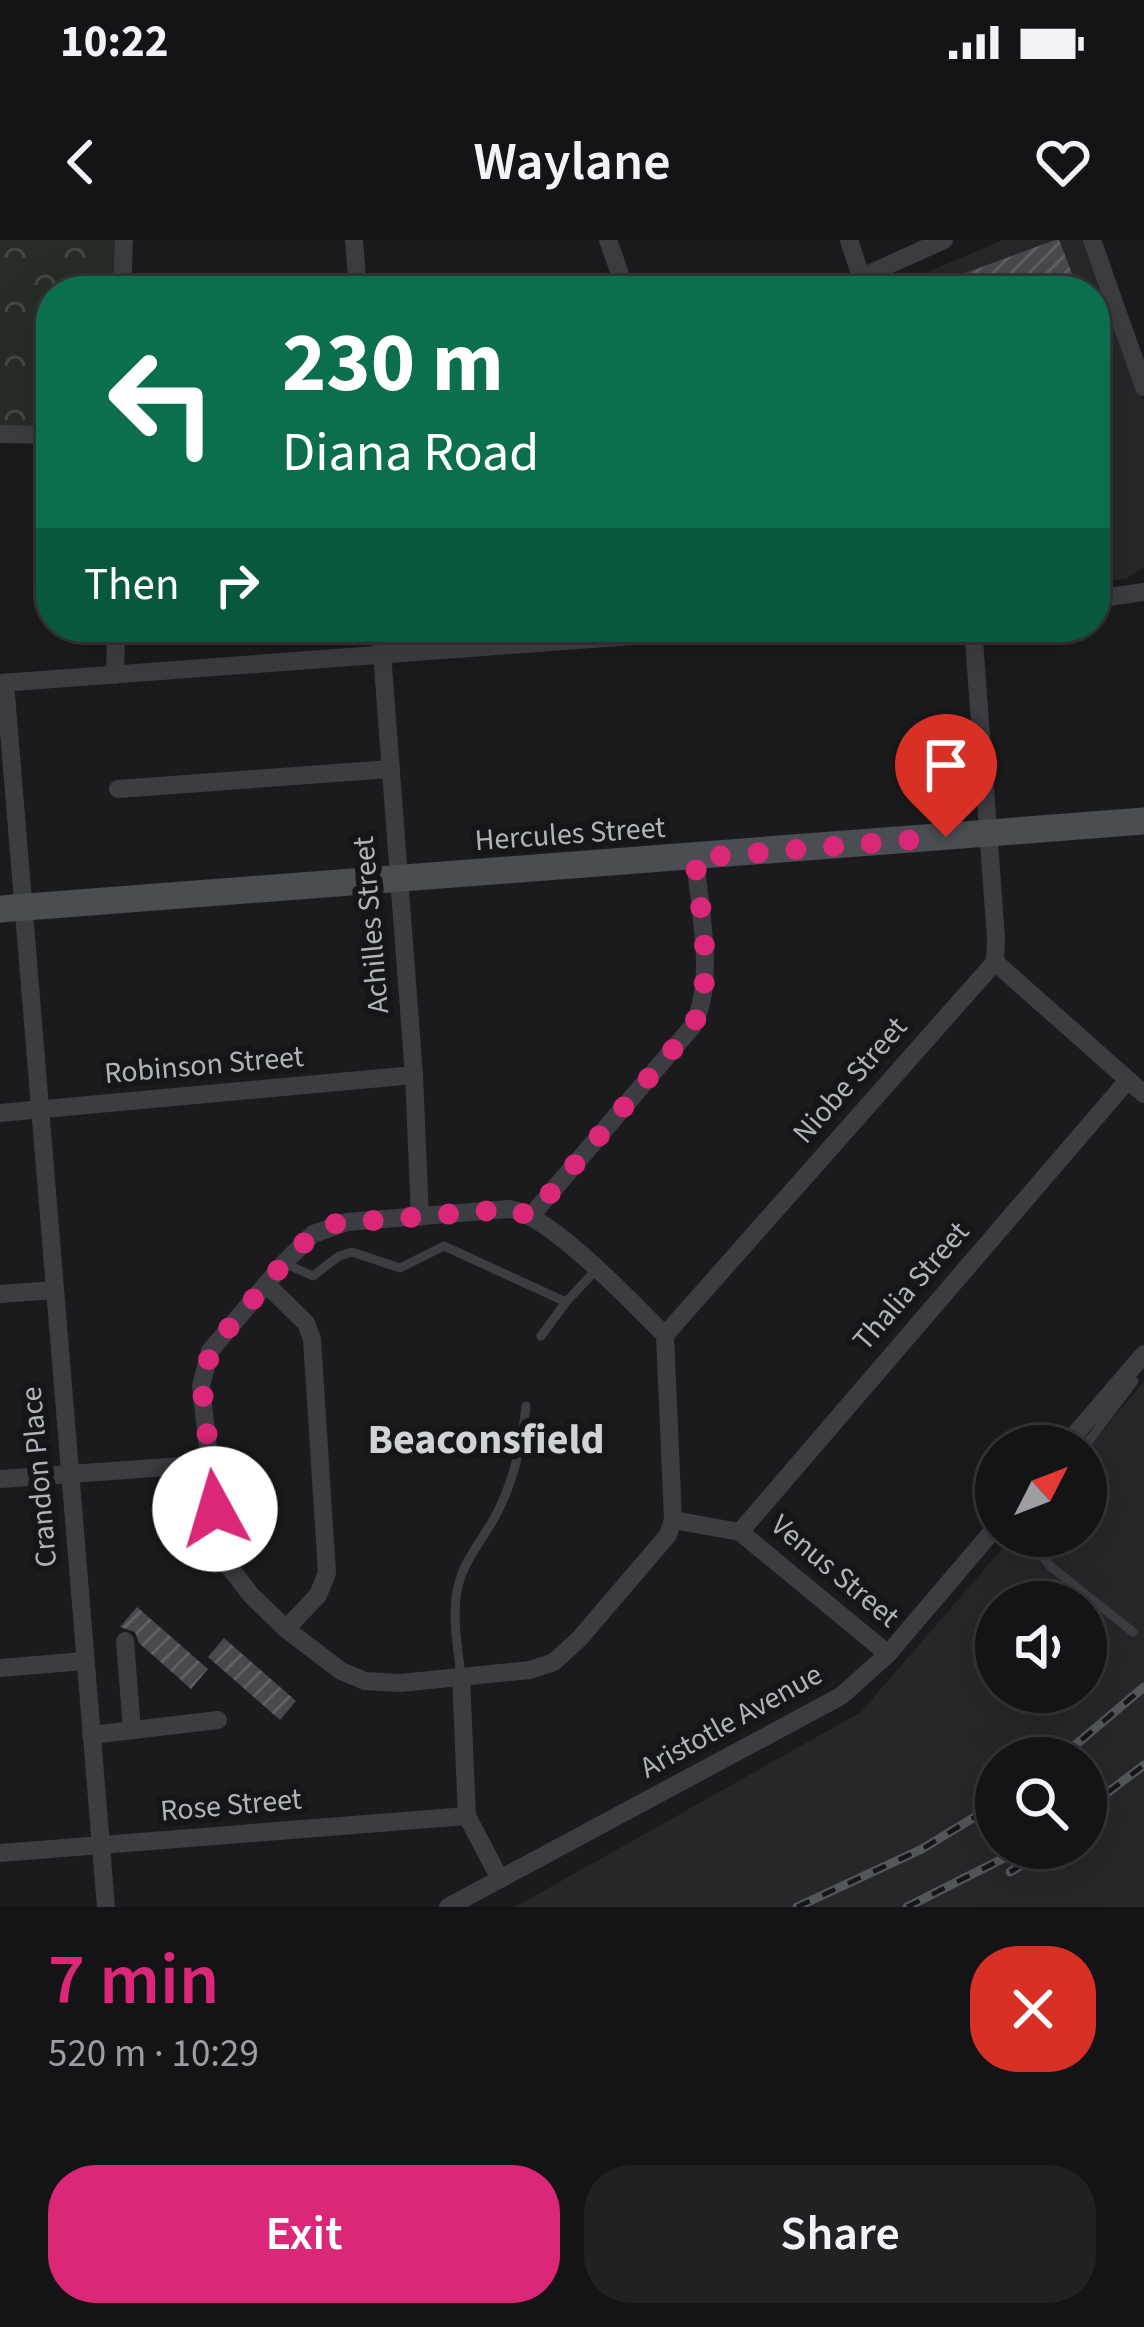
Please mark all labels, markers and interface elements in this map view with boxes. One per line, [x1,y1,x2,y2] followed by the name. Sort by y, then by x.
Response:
[60,10,169,74] text: 10:22
[473,124,671,201] text: Waylane
[48,129,114,195] icon: back
[1030,129,1096,195] icon: heart
[282,304,504,424] text: 230 m
[84,324,240,480] icon: left
[282,415,539,492] text: Diana Road
[204,552,270,618] icon: right
[84,553,180,617] text: Then
[895,714,997,837] pin
[913,732,979,798] icon: arrive
[473,806,667,862] street label: Hercules Street
[342,835,400,1015] street label: Achilles Street
[783,1007,917,1153] street label: Niobe Street
[103,1035,305,1095] street label: Robinson Street
[843,1212,979,1360] street label: Thalia Street
[10,1385,68,1569] street label: Crandon Place
[367,1410,605,1470] district label: Beaconsfield
[975,1425,1107,1557] north arrow
[975,1425,1107,1869] map controls
[152,1446,278,1572] position arrow
[761,1504,909,1638] street label: Venus Street
[975,1581,1107,1713] button: sound
[632,1653,830,1789] street label: Aristotle Avenue
[975,1737,1107,1869] button: search
[159,1777,303,1833] street label: Rose Street
[48,1929,219,2032] text: 7 min
[970,1946,1096,2072] button: close
[48,2026,259,2082] text: 520 m · 10:29
[48,2165,560,2303] button: Exit
[584,2165,1096,2303] button: Share

